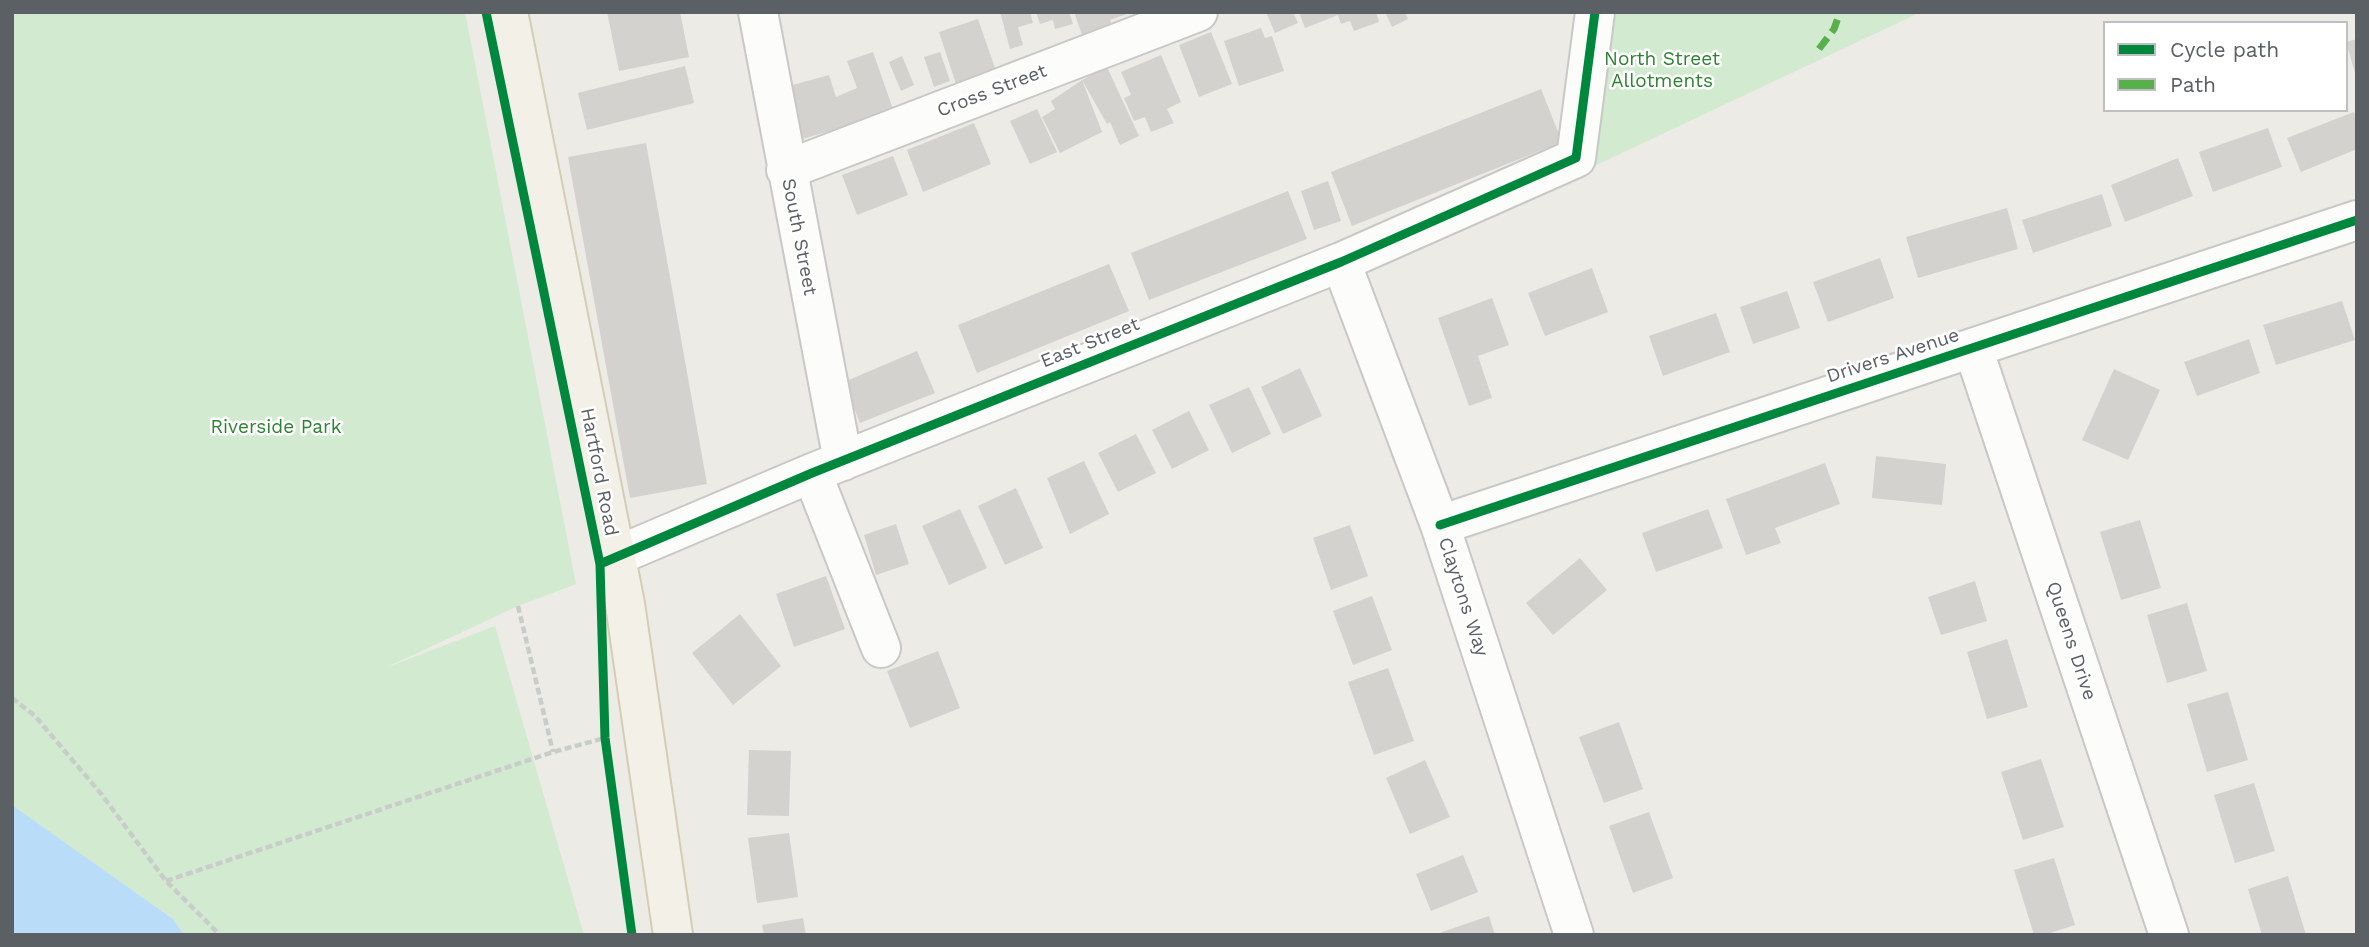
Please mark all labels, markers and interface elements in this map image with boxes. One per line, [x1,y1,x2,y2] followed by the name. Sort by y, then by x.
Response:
[2103,21,2348,112] legend
[2170,37,2279,62] text: Cycle path
[1604,48,1720,92] park label: North Street Allotments
[934,60,1050,122] street label: Cross Street
[2170,72,2216,97] text: Path
[776,177,822,297] street label: South Street
[1037,313,1143,373] street label: East Street
[1824,324,1962,388] street label: Drivers Avenue
[575,406,623,538] street label: Hartford Road
[210,416,342,438] park label: Riverside Park
[1433,535,1493,659] street label: Claytons Way
[2041,579,2101,703] street label: Queens Drive

